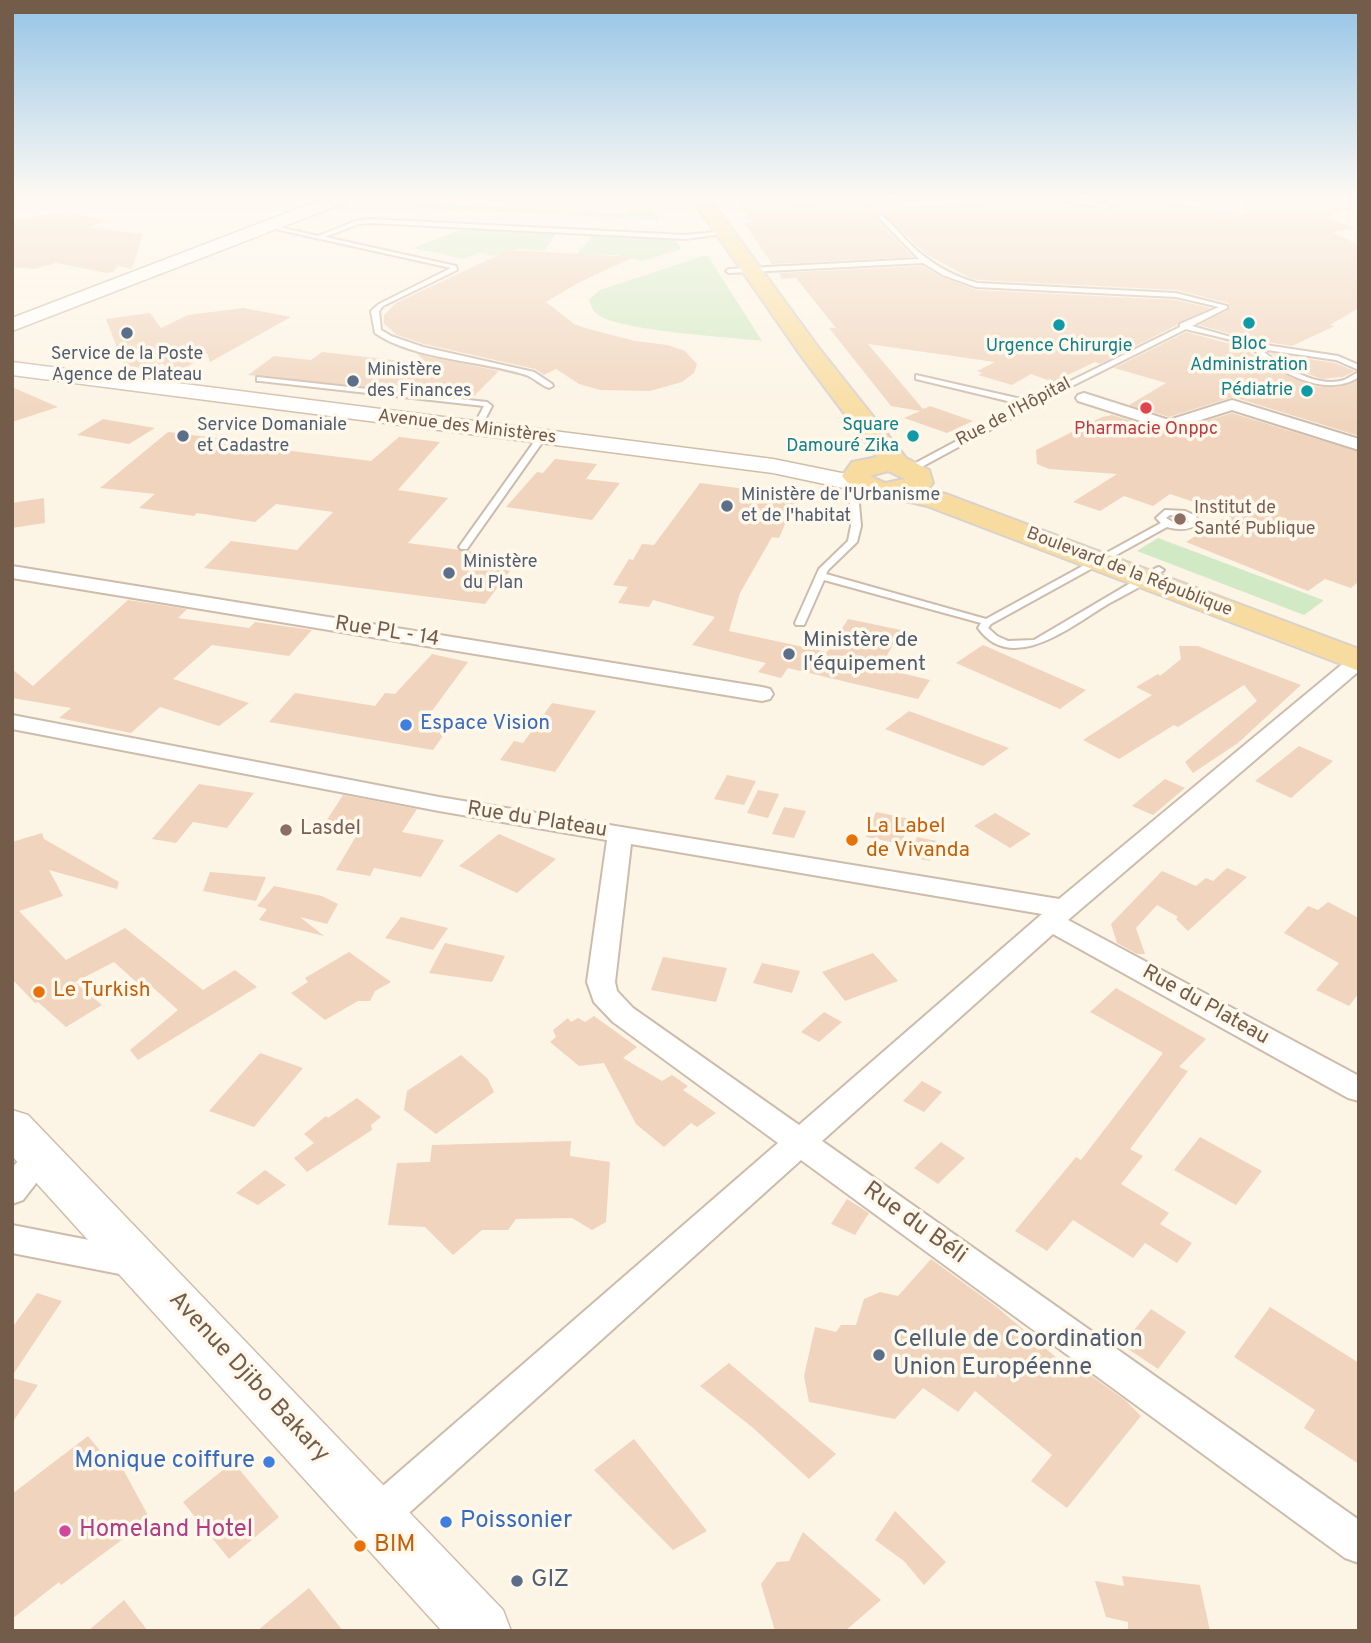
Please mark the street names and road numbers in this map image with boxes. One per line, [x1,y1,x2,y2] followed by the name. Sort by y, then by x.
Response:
[953,374,1075,452] street label: Rue de l'Hôpital
[377,406,557,450] street label: Avenue des Ministères
[1023,524,1235,622] street label: Boulevard de la République
[333,612,441,654] street label: Rue PL - 14
[465,797,609,845] street label: Rue du Plateau
[1137,961,1273,1051] street label: Rue du Plateau
[856,1177,972,1271] street label: Rue du Béli
[161,1287,335,1469] street label: Avenue Djibo Bakary

